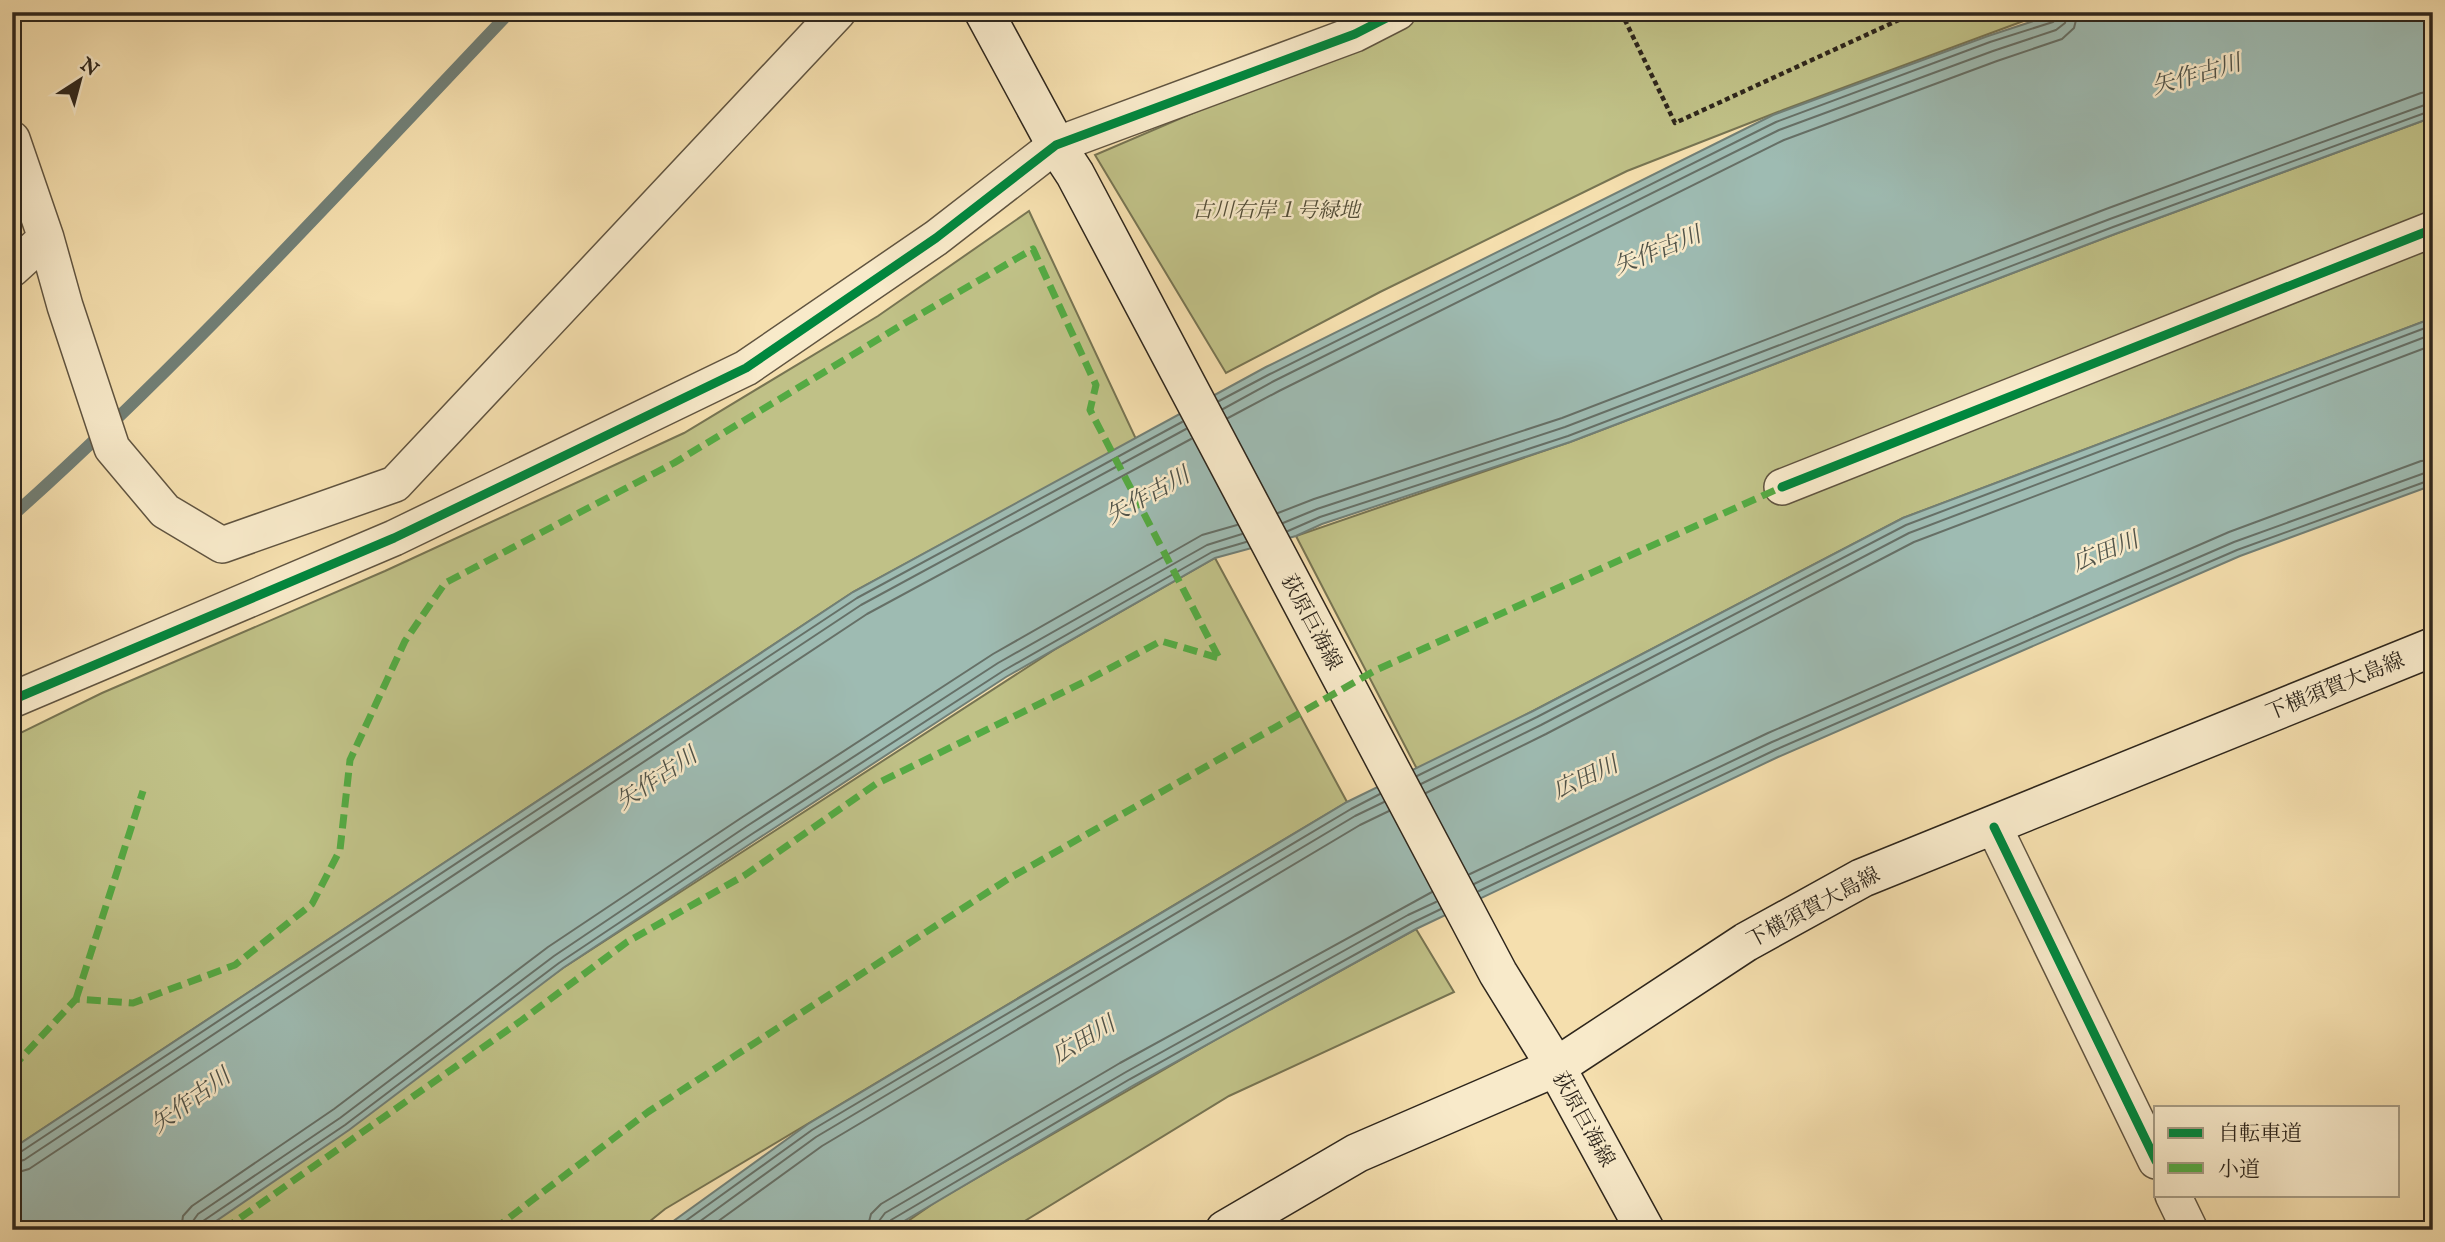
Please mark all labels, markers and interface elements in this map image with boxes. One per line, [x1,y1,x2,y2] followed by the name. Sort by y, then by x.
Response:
[46,46,116,116] north arrow
[2148,48,2248,102] water label: 矢作古川
[74,53,103,83] text: N
[1192,198,1362,225] park label: 古川右岸１号緑地
[1609,220,1708,282] water label: 矢作古川
[1100,460,1198,531] water label: 矢作古川
[2068,525,2146,579] water label: 広田川
[1274,570,1347,675] street label: 荻原巨海線
[2262,647,2409,727] street label: 下横須賀大島線
[611,740,706,817] water label: 矢作古川
[1548,749,1626,806] water label: 広田川
[1742,862,1885,955] street label: 下横須賀大島線
[1047,1009,1123,1070] water label: 広田川
[145,1061,239,1140] water label: 矢作古川
[1545,1067,1620,1172] street label: 荻原巨海線
[2154,1106,2400,1196] legend
[2218,1121,2302,1148] text: 自転車道
[2218,1157,2260,1184] text: 小道

